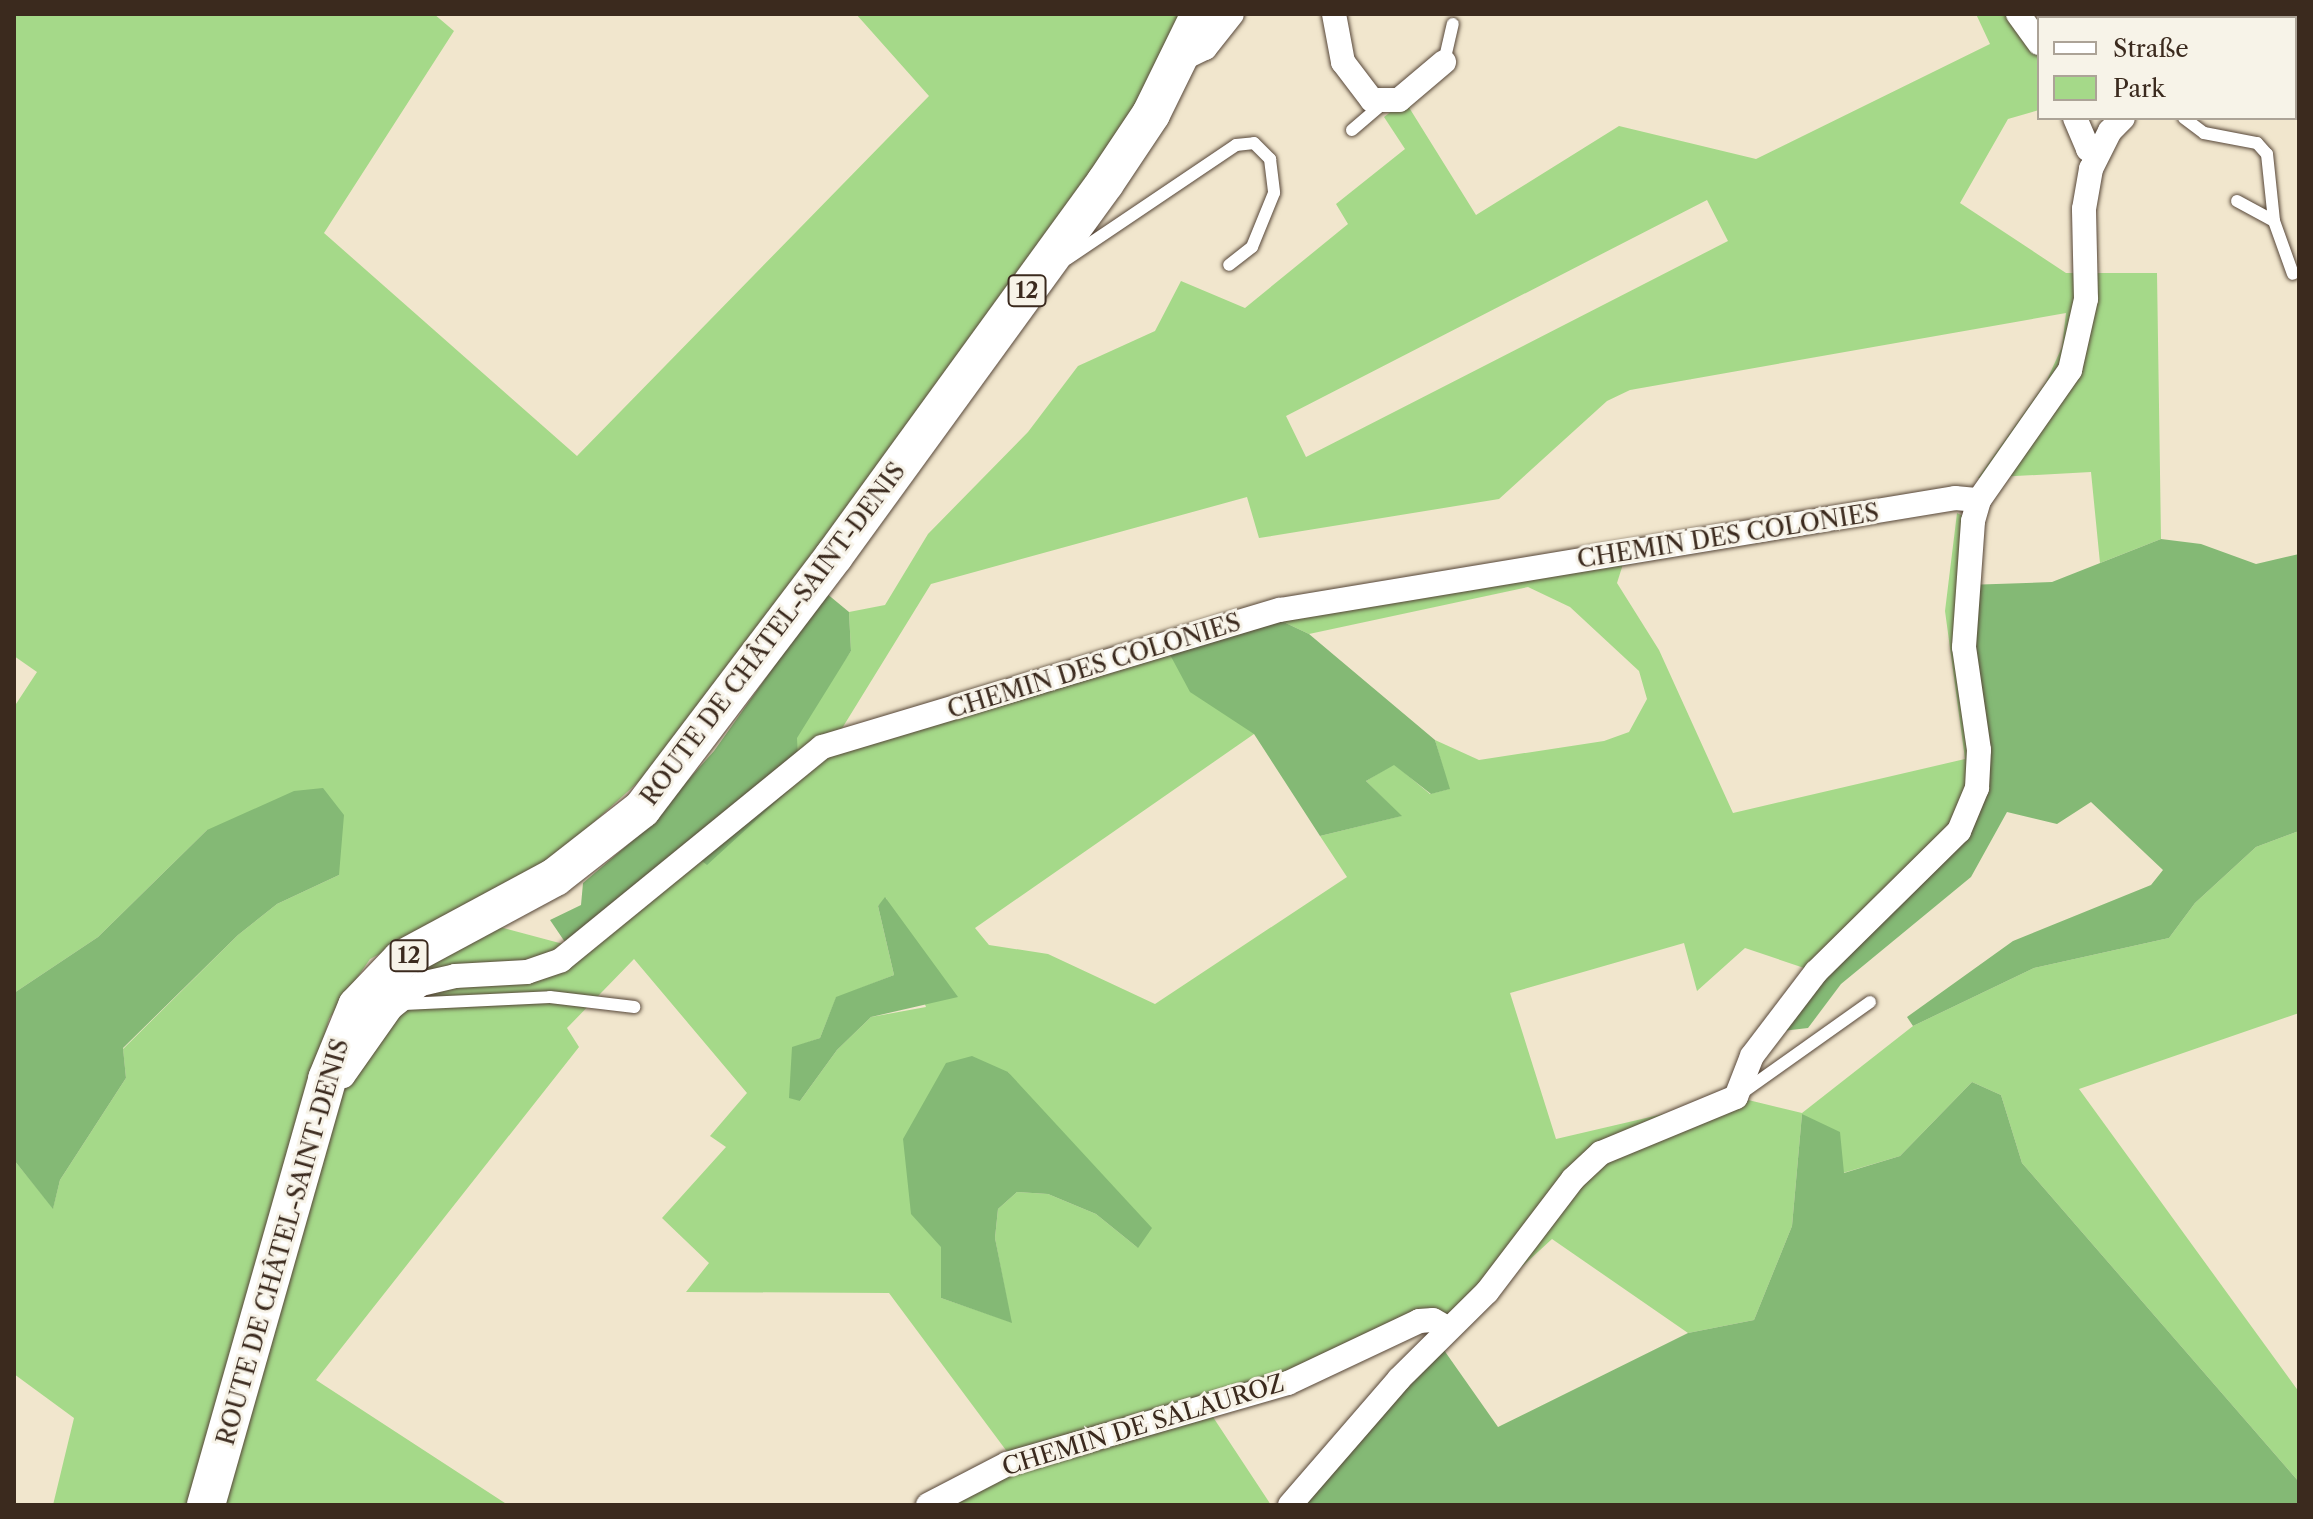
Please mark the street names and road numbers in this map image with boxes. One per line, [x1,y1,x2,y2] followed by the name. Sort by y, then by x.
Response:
[1007,273,1047,309] road number: 12
[635,457,911,811] street label: ROUTE DE CHÂTEL-SAINT-DENIS
[1575,498,1881,574] street label: CHEMIN DES COLONIES
[944,608,1244,724] street label: CHEMIN DES COLONIES
[389,938,429,974] road number: 12
[211,1035,355,1449] street label: ROUTE DE CHÂTEL-SAINT-DENIS
[999,1368,1287,1482] street label: CHEMIN DE SALAUROZ

